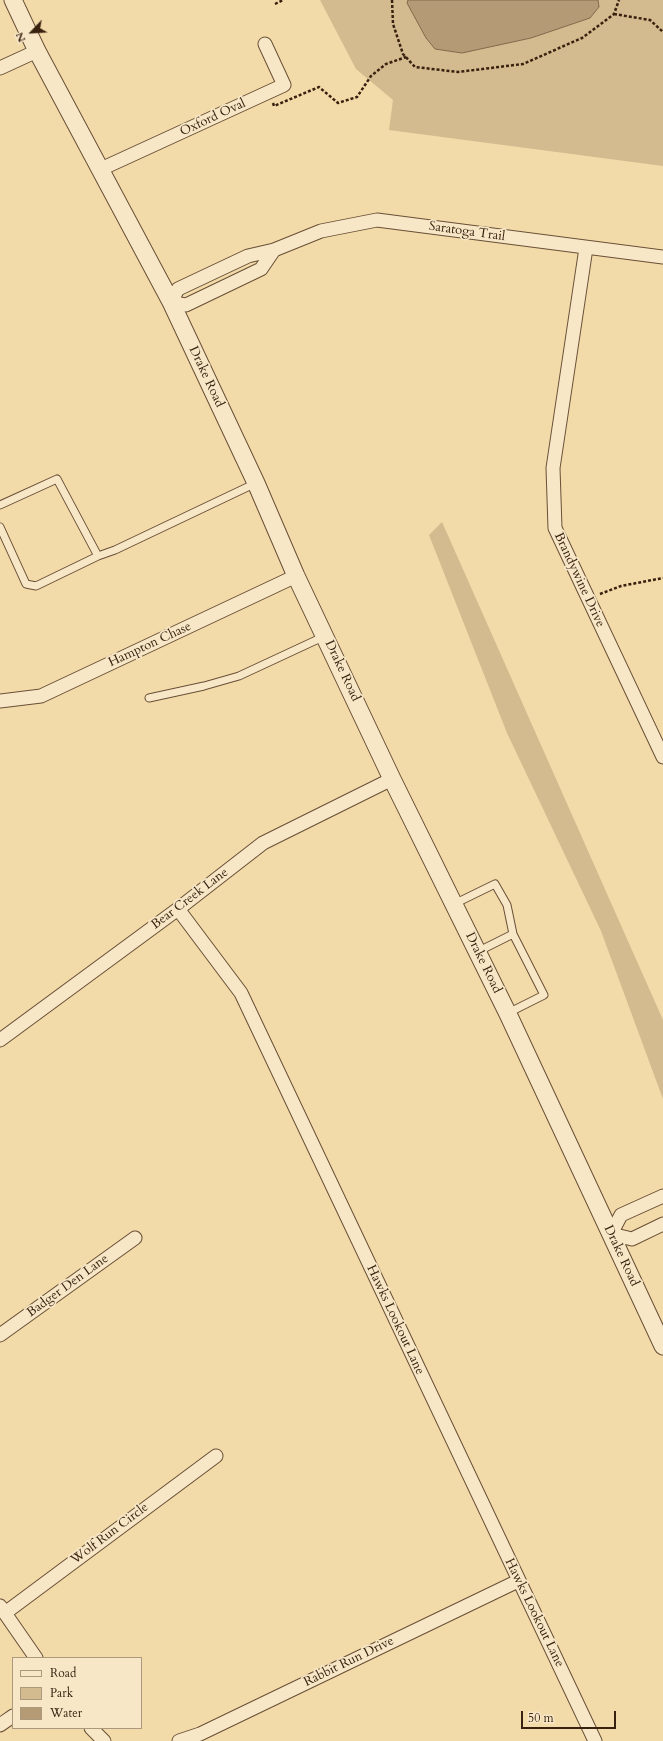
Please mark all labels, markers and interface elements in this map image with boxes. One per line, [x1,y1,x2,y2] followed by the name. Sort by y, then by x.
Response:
[12,12,52,52] north arrow
[12,30,29,45] text: N
[178,96,248,140] street label: Oxford Oval
[428,219,506,245] street label: Saratoga Trail
[185,344,227,410] street label: Drake Road
[550,530,608,630] street label: Brandywine Drive
[106,619,194,671] street label: Hampton Chase
[321,638,363,704] street label: Drake Road
[148,865,232,933] street label: Bear Creek Lane
[462,930,504,996] street label: Drake Road
[600,1223,642,1289] street label: Drake Road
[24,1251,112,1321] street label: Badger Den Lane
[363,1263,427,1377] street label: Hawks Lookout Lane
[68,1500,152,1568] street label: Wolf Run Circle
[501,1556,567,1670] street label: Hawks Lookout Lane
[301,1633,397,1691] street label: Rabbit Run Drive
[12,1657,142,1729] legend
[50,1665,76,1681] text: Road
[50,1685,73,1701] text: Park
[523,1703,618,1729] scale bar
[50,1705,82,1721] text: Water
[528,1710,554,1726] text: 50 m

